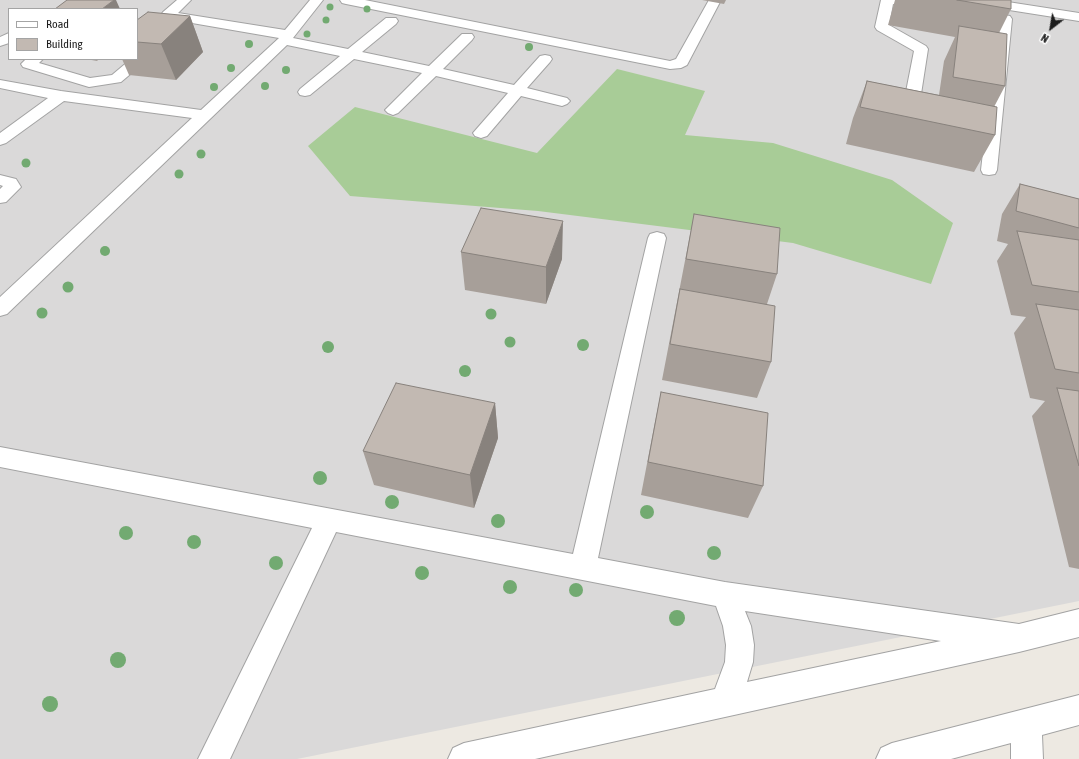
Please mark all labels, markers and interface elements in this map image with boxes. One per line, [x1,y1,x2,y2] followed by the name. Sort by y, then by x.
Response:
[8,8,138,60] legend
[1031,8,1071,48] north arrow
[46,17,69,31] text: Road
[1039,31,1051,45] text: N
[46,37,83,51] text: Building

